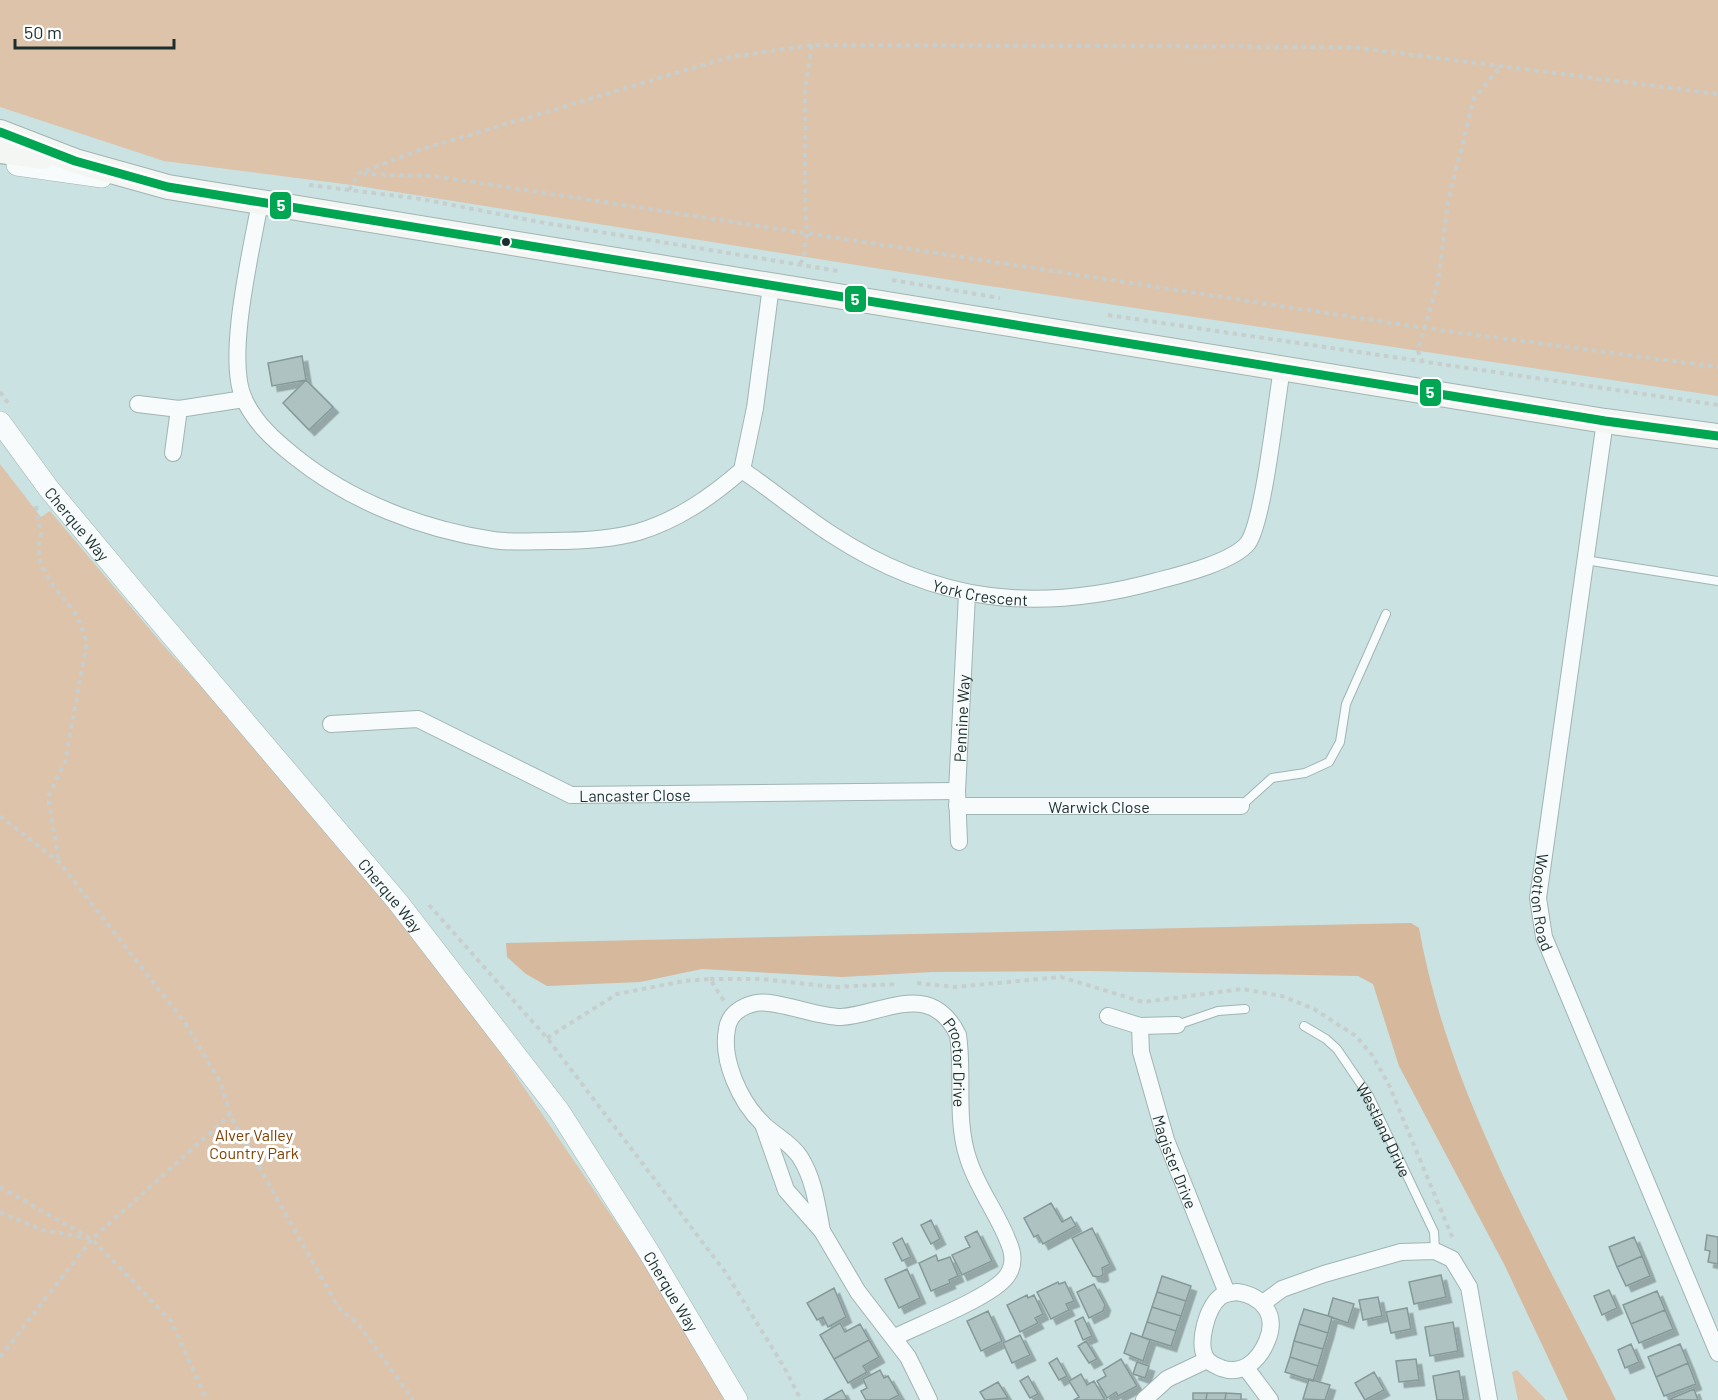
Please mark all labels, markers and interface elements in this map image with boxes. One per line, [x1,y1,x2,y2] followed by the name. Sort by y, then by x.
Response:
[15,12,174,50] scale bar
[24,21,62,43] text: 50 m
[269,191,292,220] line badge: 5
[277,195,286,214] text: 5
[500,236,512,248] unlabelled marker
[844,285,867,313] line badge: 5
[851,289,860,308] text: 5
[1419,378,1442,407] line badge: 5
[1426,382,1435,401] text: 5
[42,483,114,565] street label: Cherque Way
[930,574,1028,608] street label: York Crescent
[949,673,972,763] street label: Pennine Way
[579,784,691,804] street label: Lancaster Close
[1048,797,1150,816] street label: Warwick Close
[1528,852,1558,953] street label: Wootton Road
[355,854,427,936] street label: Cherque Way
[940,1013,970,1107] street label: Proctor Drive
[1353,1078,1416,1180] street label: Westland Drive
[1150,1112,1202,1211] street label: Magister Drive
[209,1125,299,1162] park label: Alver Valley Country Park
[641,1247,704,1335] street label: Cherque Way

